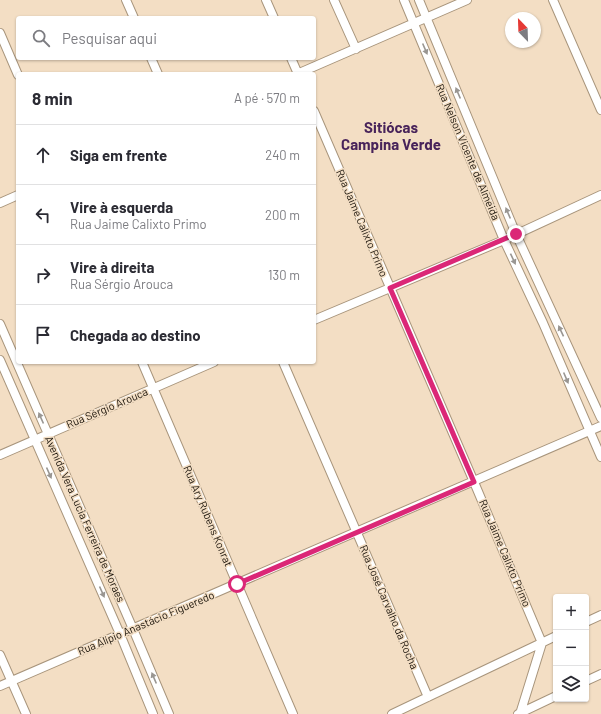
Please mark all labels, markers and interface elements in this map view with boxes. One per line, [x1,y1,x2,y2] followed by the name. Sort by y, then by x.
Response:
[505,12,541,48] north arrow
[16,16,316,60] search box
[30,27,52,49] icon: search
[62,29,157,47] text: Pesquisar aqui
[422,43,428,55] one-way arrow
[434,82,503,222] street label: Rua Nelson Vicente de Almeida
[455,87,461,98] one-way arrow
[32,88,72,108] text: 8 min
[234,90,300,106] text: A pé · 570 m
[341,118,441,153] district label: Sitiócas Campina Verde
[32,144,54,166] icon: ahead
[70,146,167,164] text: Siga em frente
[265,147,300,163] text: 240 m
[334,167,391,278] street label: Rua Jaime Calixto Primo
[70,198,173,216] text: Vire à esquerda
[32,204,54,226] icon: left
[265,207,300,223] text: 200 m
[504,207,511,219] one-way arrow
[70,216,206,232] text: Rua Jaime Calixto Primo
[507,225,525,243] route end
[510,253,516,265] one-way arrow
[70,258,154,276] text: Vire à direita
[32,264,54,286] icon: right
[268,267,300,283] text: 130 m
[70,276,173,292] text: Rua Sérgio Arouca
[32,324,54,346] icon: arrive
[70,326,201,344] text: Chegada ao destino
[558,326,564,337] one-way arrow
[564,372,570,384] one-way arrow
[64,384,150,431] street label: Rua Sérgio Arouca
[38,412,44,423] one-way arrow
[43,434,128,604] street label: Avenida Vera Lucia Ferreira de Moraes
[181,463,236,568] street label: Rua Ary Rubens Konrat
[46,467,53,479] one-way arrow
[477,497,534,608] street label: Rua Jaime Calixto Primo
[357,543,422,671] street label: Rua José Carvalho da Rocha
[228,575,246,593] route start
[98,586,105,598] one-way arrow
[75,588,216,657] street label: Rua Alípio Anastácio Figueredo
[553,594,589,702] map controls
[553,594,589,630] button: +
[553,630,589,666] button: −
[553,666,589,702] button: layers
[151,672,157,684] one-way arrow

